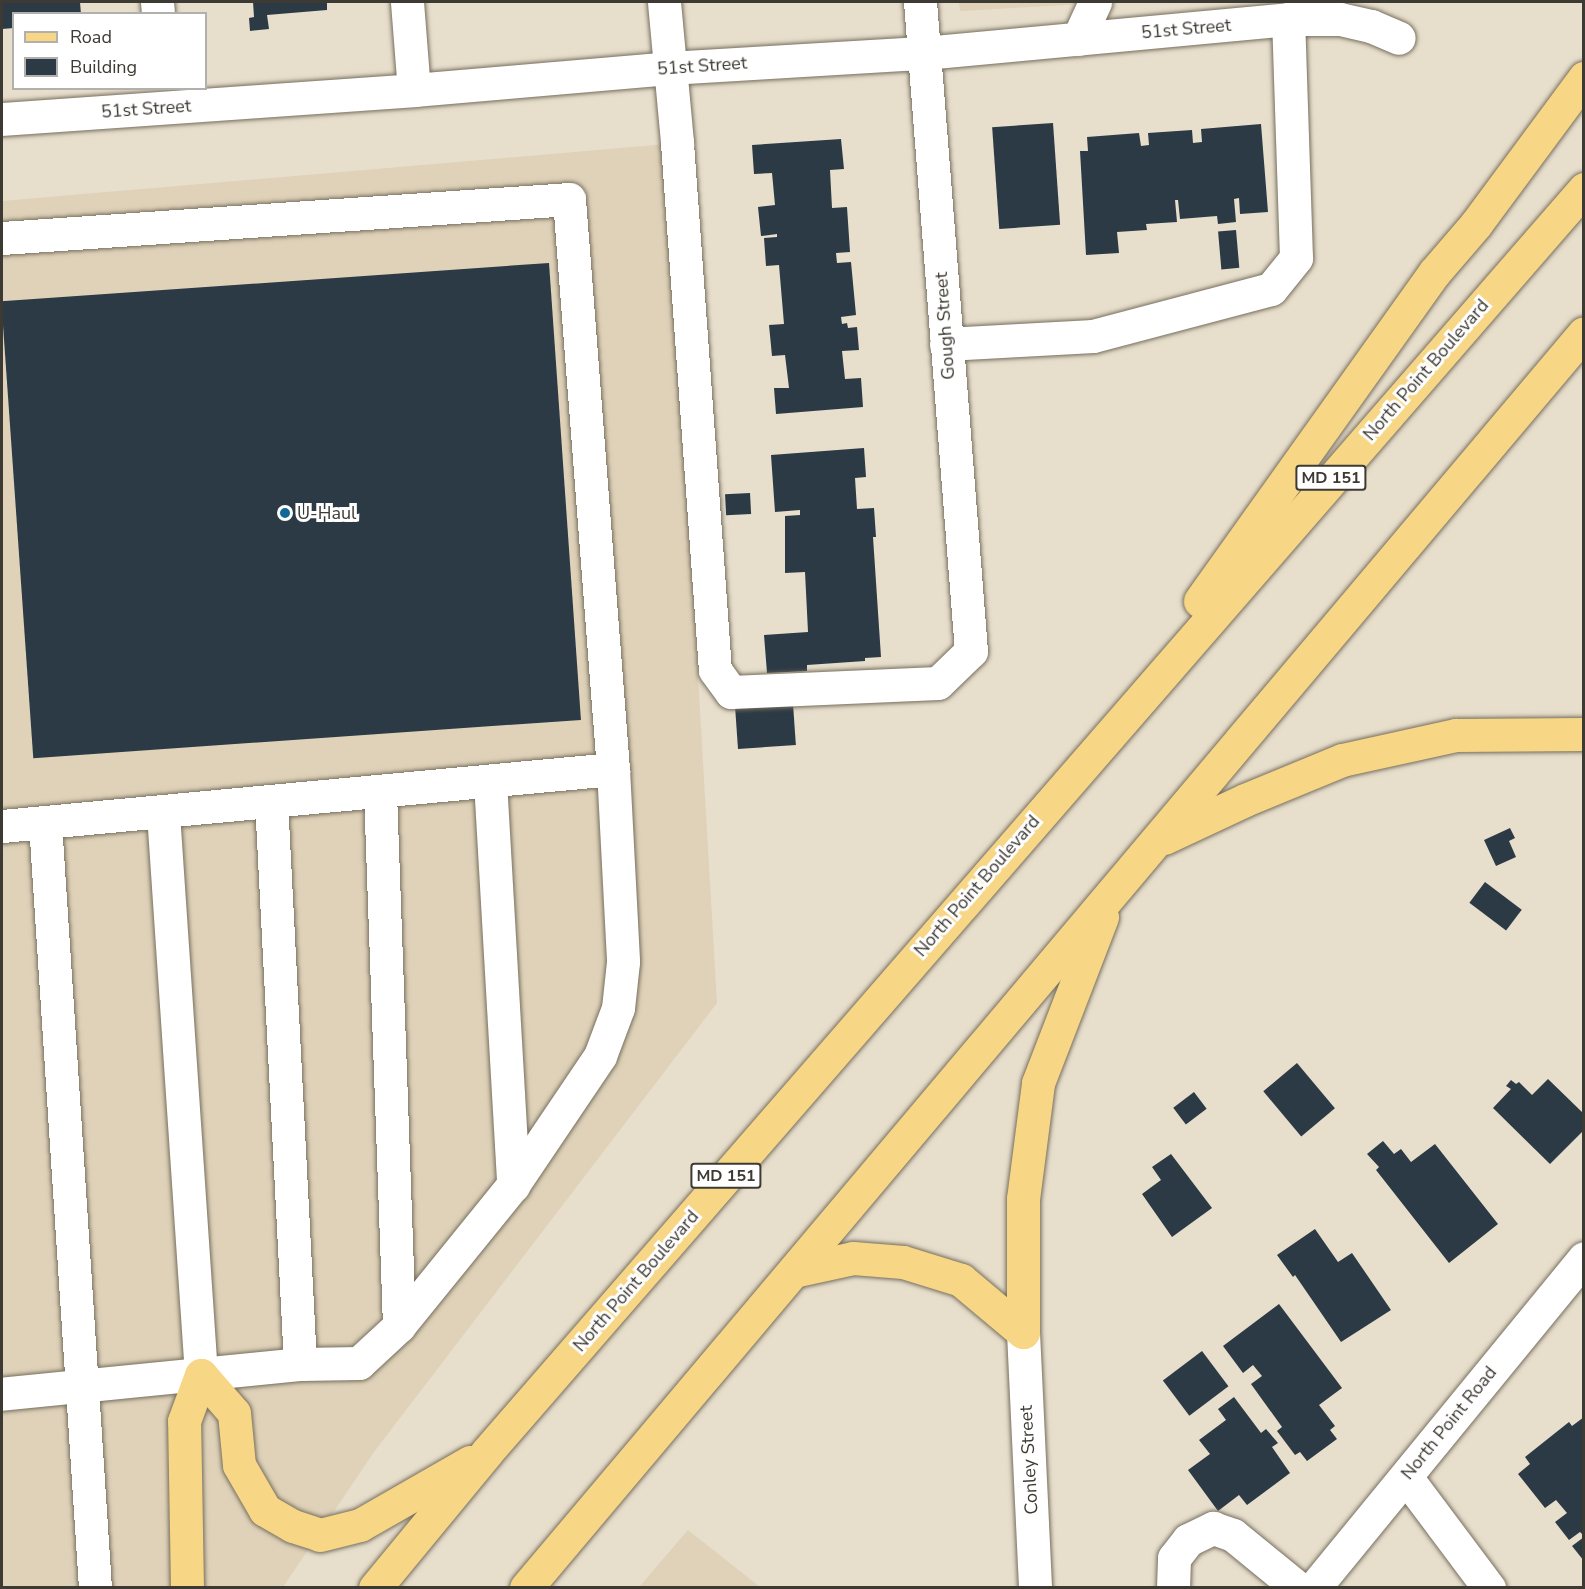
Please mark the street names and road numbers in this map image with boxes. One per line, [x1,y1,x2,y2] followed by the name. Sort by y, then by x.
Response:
[1140,14,1232,44] street label: 51st Street
[656,52,748,80] street label: 51st Street
[100,95,192,123] street label: 51st Street
[930,272,960,380] street label: Gough Street
[1359,295,1493,445] street label: North Point Boulevard
[1295,465,1367,491] road number: MD 151
[910,811,1044,961] street label: North Point Boulevard
[690,1163,762,1189] road number: MD 151
[569,1206,703,1356] street label: North Point Boulevard
[1397,1362,1501,1484] street label: North Point Road
[1015,1405,1043,1515] street label: Conley Street

